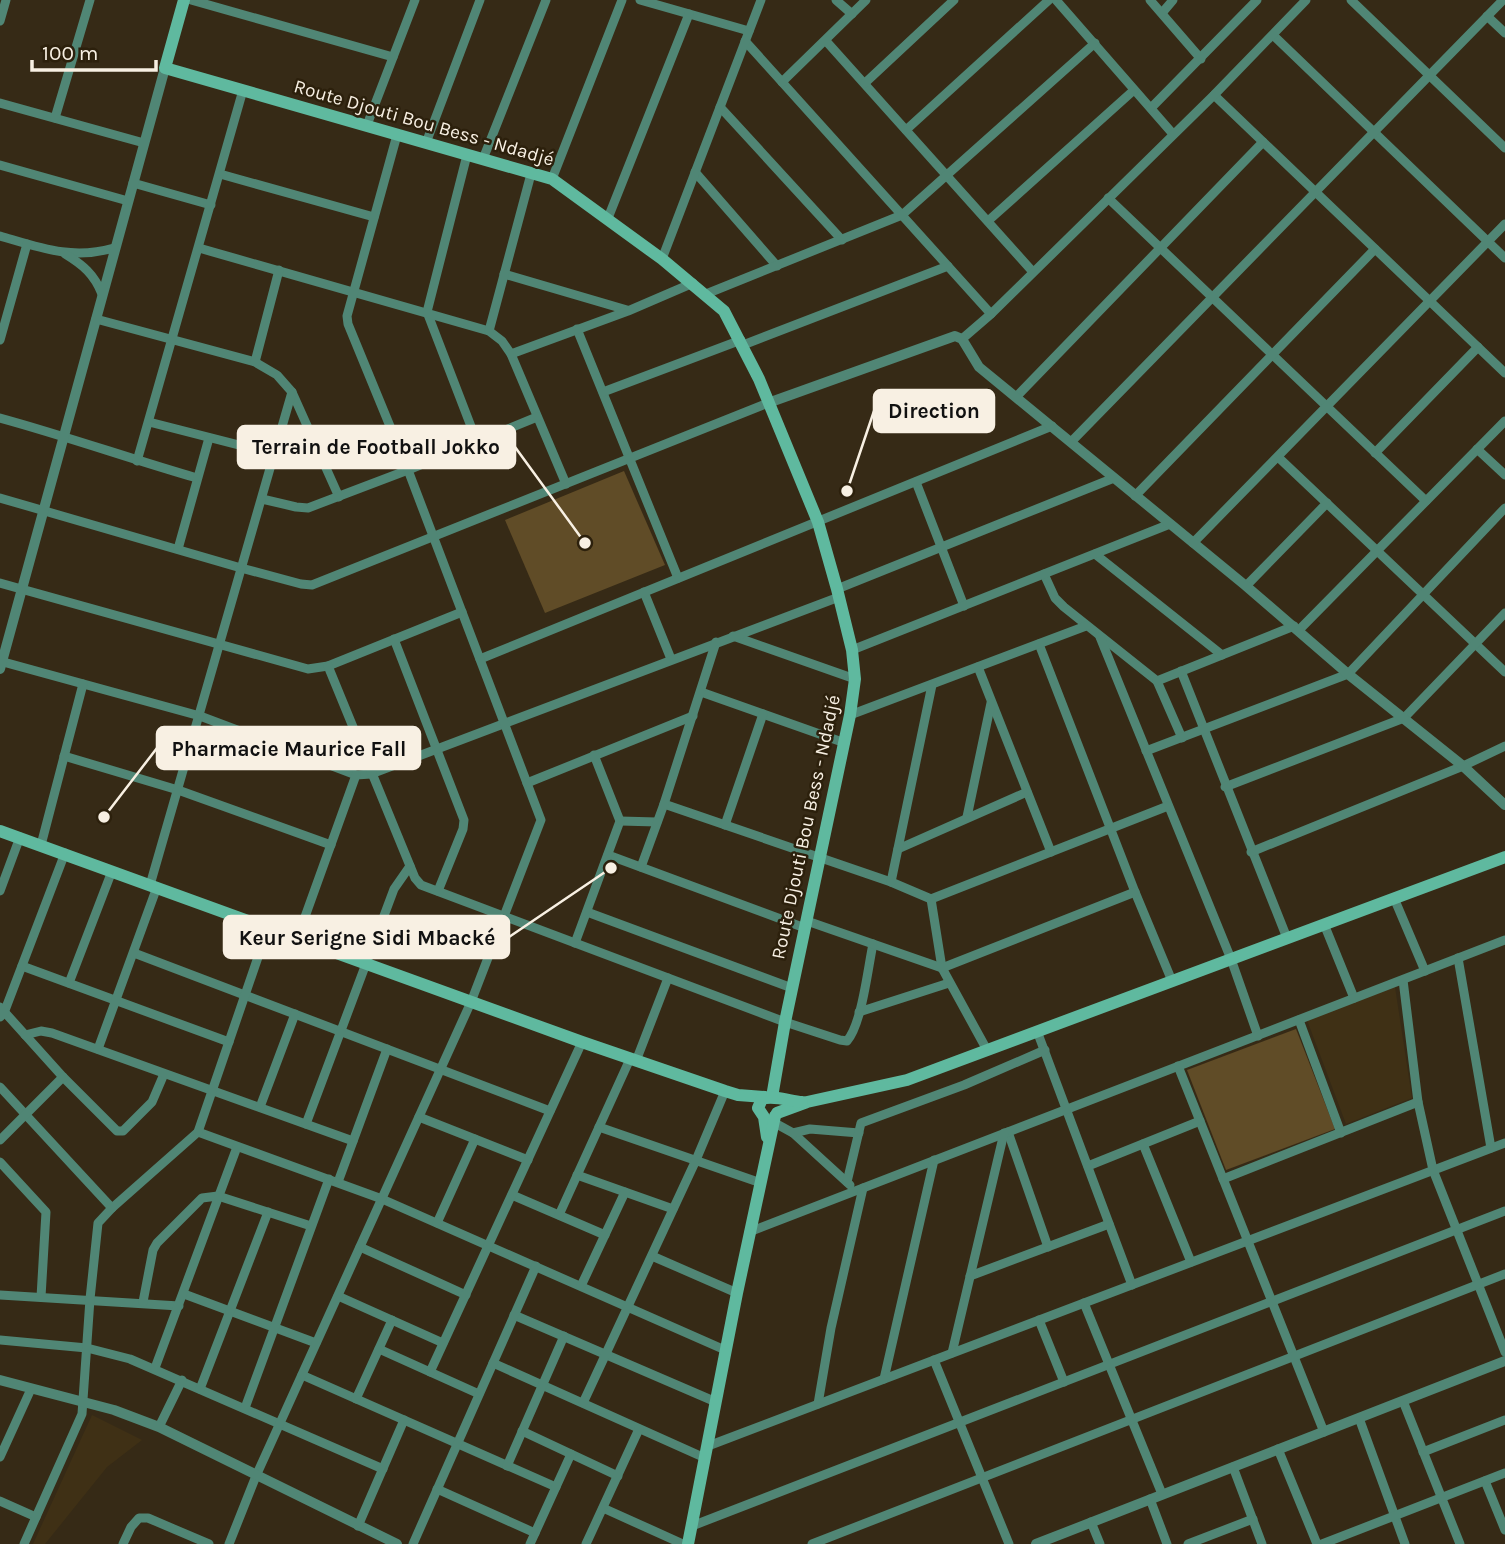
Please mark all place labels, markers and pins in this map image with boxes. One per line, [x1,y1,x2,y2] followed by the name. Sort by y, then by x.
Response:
[874,390,994,432] callout: Direction
[238,426,515,468] callout: Terrain de Football Jokko
[157,727,420,769] callout: Pharmacie Maurice Fall
[224,916,509,958] callout: Keur Serigne Sidi Mbacké

